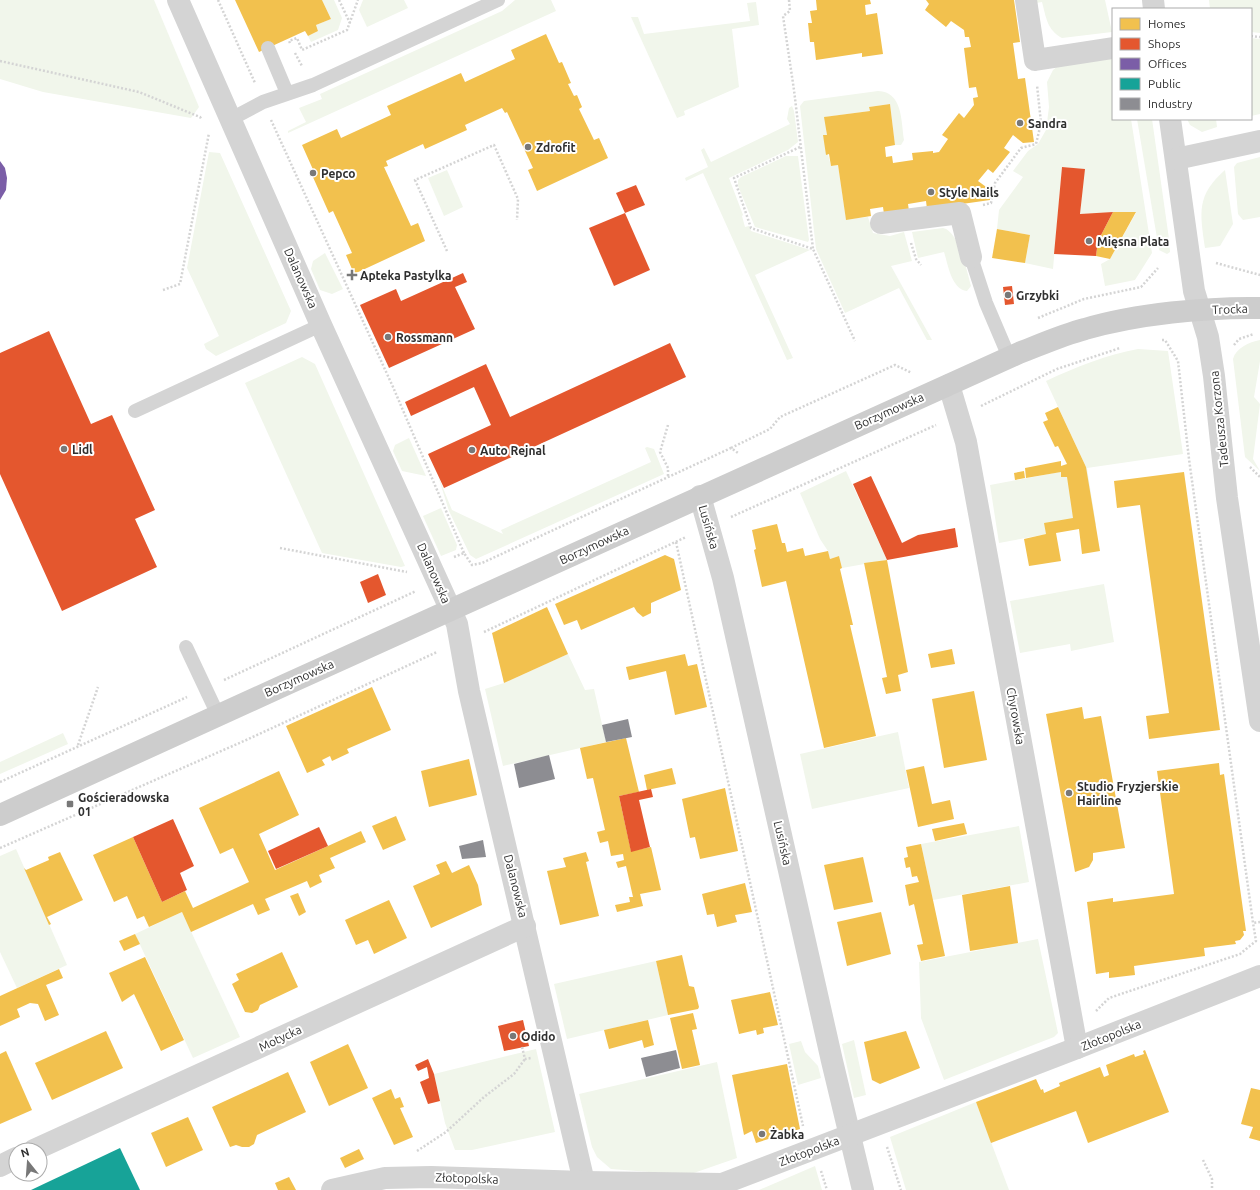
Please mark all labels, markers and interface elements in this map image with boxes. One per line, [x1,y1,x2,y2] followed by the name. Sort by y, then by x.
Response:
[1112,8,1252,120] legend
[1148,17,1186,30] text: Homes
[1148,37,1180,50] text: Shops
[1148,57,1187,70] text: Offices
[1148,77,1181,90] text: Public
[1148,97,1193,110] text: Industry
[1028,117,1067,130] place label: Sandra
[1015,118,1025,128] marker: Sandra
[536,141,576,154] place label: Zdrofit
[523,142,533,152] marker: Zdrofit
[321,167,355,180] place label: Pepco
[308,168,318,178] marker: Pepco
[939,186,999,199] place label: Style Nails
[926,187,936,197] marker: Style Nails
[1097,235,1169,249] place label: Mięsna Plata
[1084,236,1094,246] marker: Mięsna Plata
[282,246,320,310] street label: Dalanowska
[360,269,452,282] place label: Apteka Pastylka
[347,270,357,280] marker: Apteka Pastylka
[1016,289,1059,302] place label: Grzybki
[1003,290,1013,300] marker: Grzybki
[1212,302,1248,316] street label: Trocka
[396,331,453,344] place label: Rossmann
[383,332,393,342] marker: Rossmann
[1207,370,1231,468] street label: Tadeusza Korzona
[852,390,926,432] street label: Borzymowska
[72,443,93,456] place label: Lidl
[59,444,69,454] marker: Lidl
[480,444,546,457] place label: Auto Rejnal
[467,445,477,455] marker: Auto Rejnal
[696,503,722,551] street label: Lusińska
[557,523,631,567] street label: Borzymowska
[415,541,453,605] street label: Dalanowska
[262,657,336,699] street label: Borzymowska
[1005,686,1027,746] street label: Chyrowska
[1077,780,1179,807] place label: Studio Fryzjerskie Hairline
[1064,788,1074,798] marker: Studio Fryzjerskie Hairline
[78,791,169,818] place label: Gościeradowska 01
[65,799,75,809] marker: Gościeradowska 01
[772,819,794,867] street label: Lusińska
[502,853,530,919] street label: Dalanowska
[1079,1017,1143,1053] street label: Złotopolska
[257,1022,303,1054] street label: Motycka
[521,1030,555,1043] place label: Odido
[508,1031,518,1041] marker: Odido
[770,1127,804,1141] place label: Żabka
[757,1129,767,1139] marker: Żabka
[777,1134,841,1168] street label: Złotopolska
[8,1142,48,1182] north arrow
[19,1145,31,1159] text: N
[435,1170,499,1186] street label: Złotopolska

